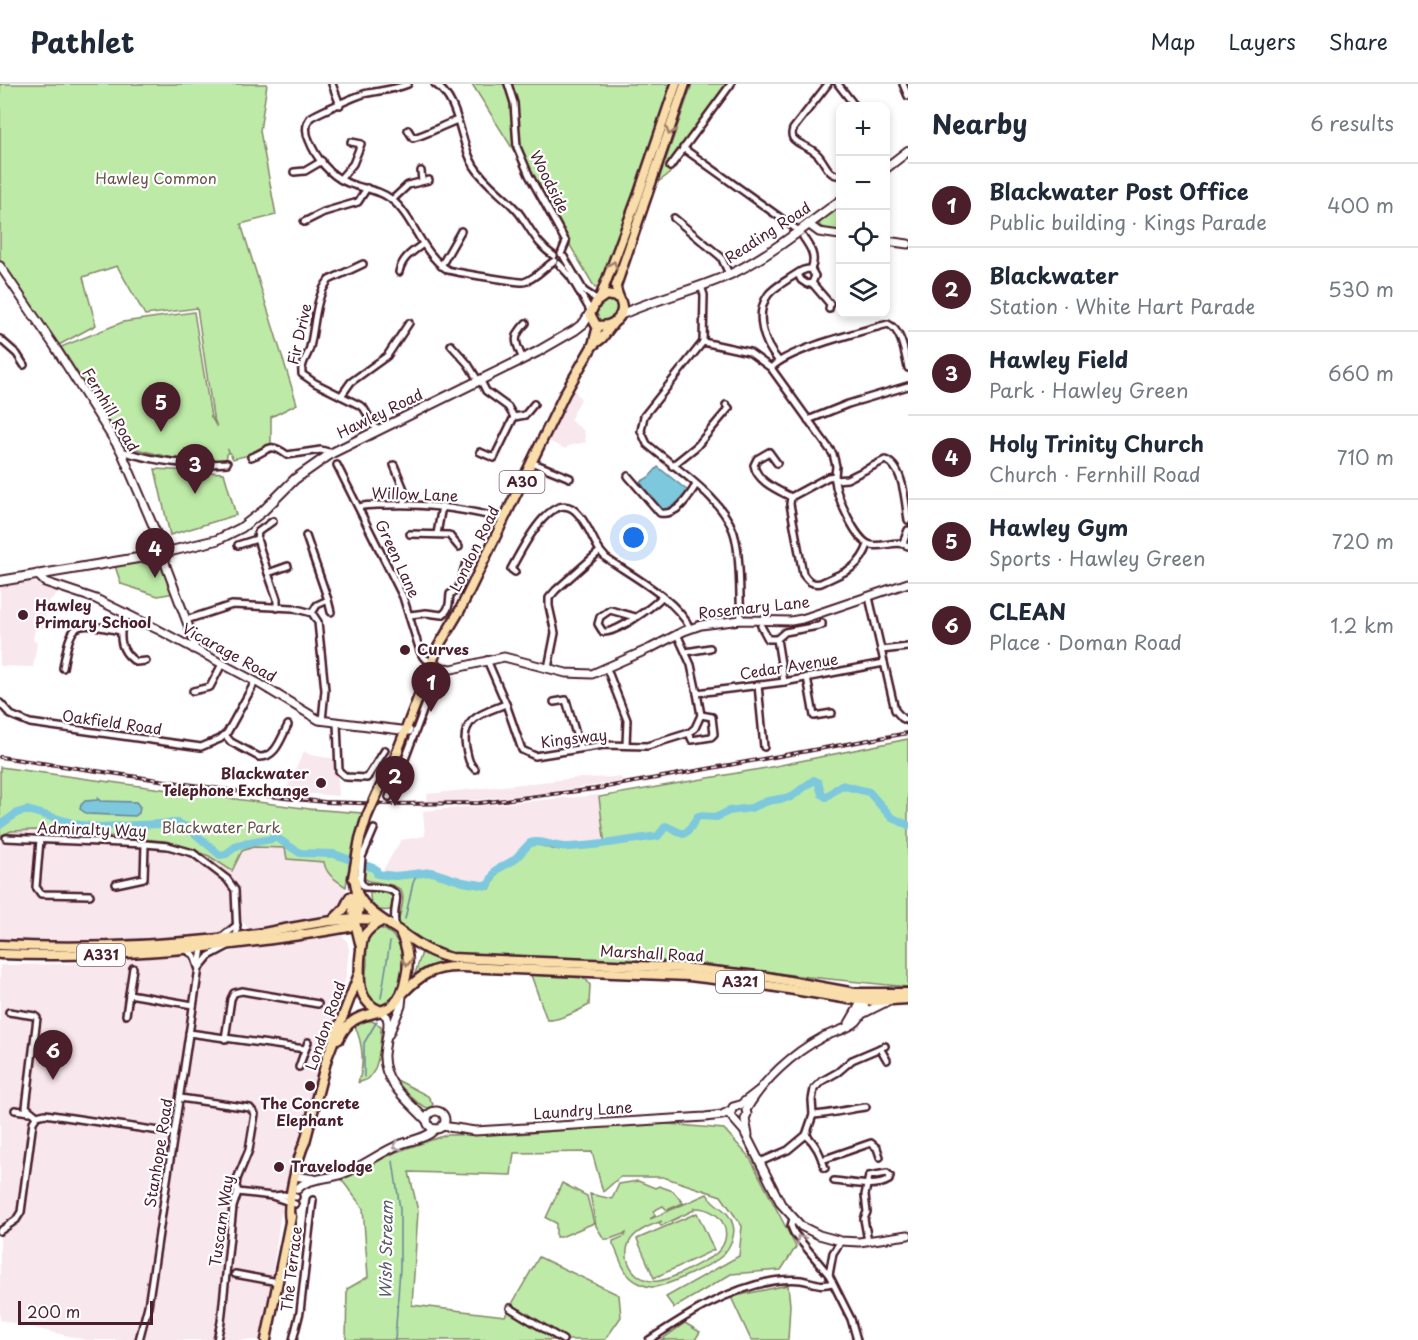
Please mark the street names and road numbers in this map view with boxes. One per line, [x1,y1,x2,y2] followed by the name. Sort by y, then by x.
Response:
[525,146,576,217] street label: Woodside
[720,195,815,268] street label: Reading Road
[280,301,317,367] street label: Fir Drive
[77,363,145,455] street label: Fernhill Road
[332,382,426,443] street label: Hawley Road
[500,471,544,493] road number: A30
[371,480,459,507] street label: Willow Lane
[443,502,504,595] street label: London Road
[370,515,427,601] street label: Green Lane
[697,589,811,624] street label: Rosemary Lane
[178,616,281,687] street label: Vicarage Road
[738,646,840,685] street label: Cedar Avenue
[61,703,164,740] street label: Oakfield Road
[539,722,608,753] street label: Kingsway
[37,815,147,842] street label: Admiralty Way
[599,938,705,967] street label: Marshall Road
[77,944,125,966] road number: A331
[716,971,764,993] road number: A321
[299,978,351,1073] street label: London Road
[533,1095,633,1124] street label: Laundry Lane
[138,1097,177,1209] street label: Stanhope Road
[203,1173,238,1268] street label: Tuscam Way
[274,1225,307,1313] street label: The Terrace

